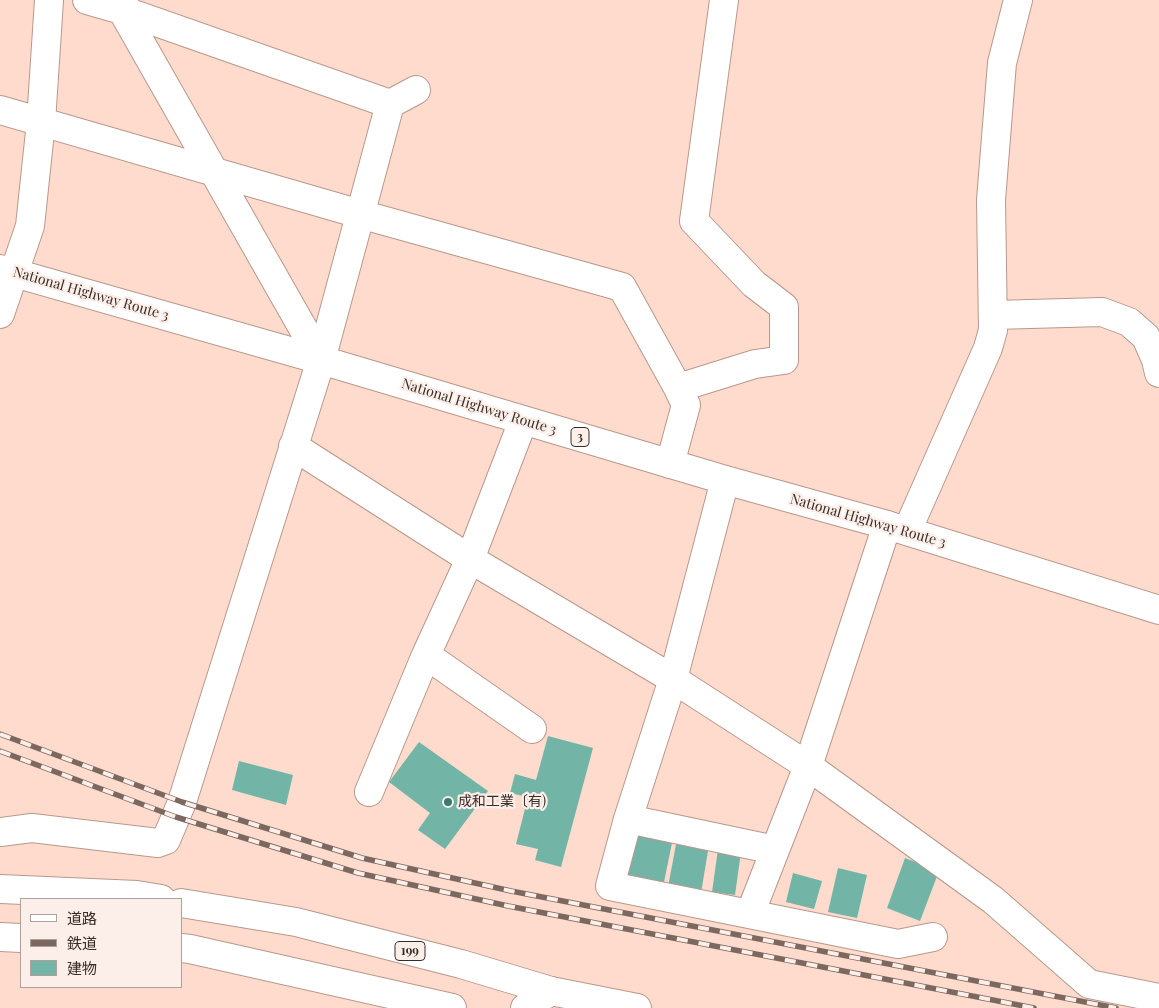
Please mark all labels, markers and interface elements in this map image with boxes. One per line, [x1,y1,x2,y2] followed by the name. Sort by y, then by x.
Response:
[11,264,171,324] street label: National Highway Route 3
[399,375,559,439] street label: National Highway Route 3
[571,428,589,447] road number: 3
[788,491,948,551] street label: National Highway Route 3
[458,794,546,810] place label: 成和工業〔有)
[442,796,454,808] marker: 成和工業〔有)
[20,898,182,988] legend
[67,908,97,928] text: 道路
[67,933,97,953] text: 鉄道
[395,941,425,960] road number: 199
[67,958,97,978] text: 建物

